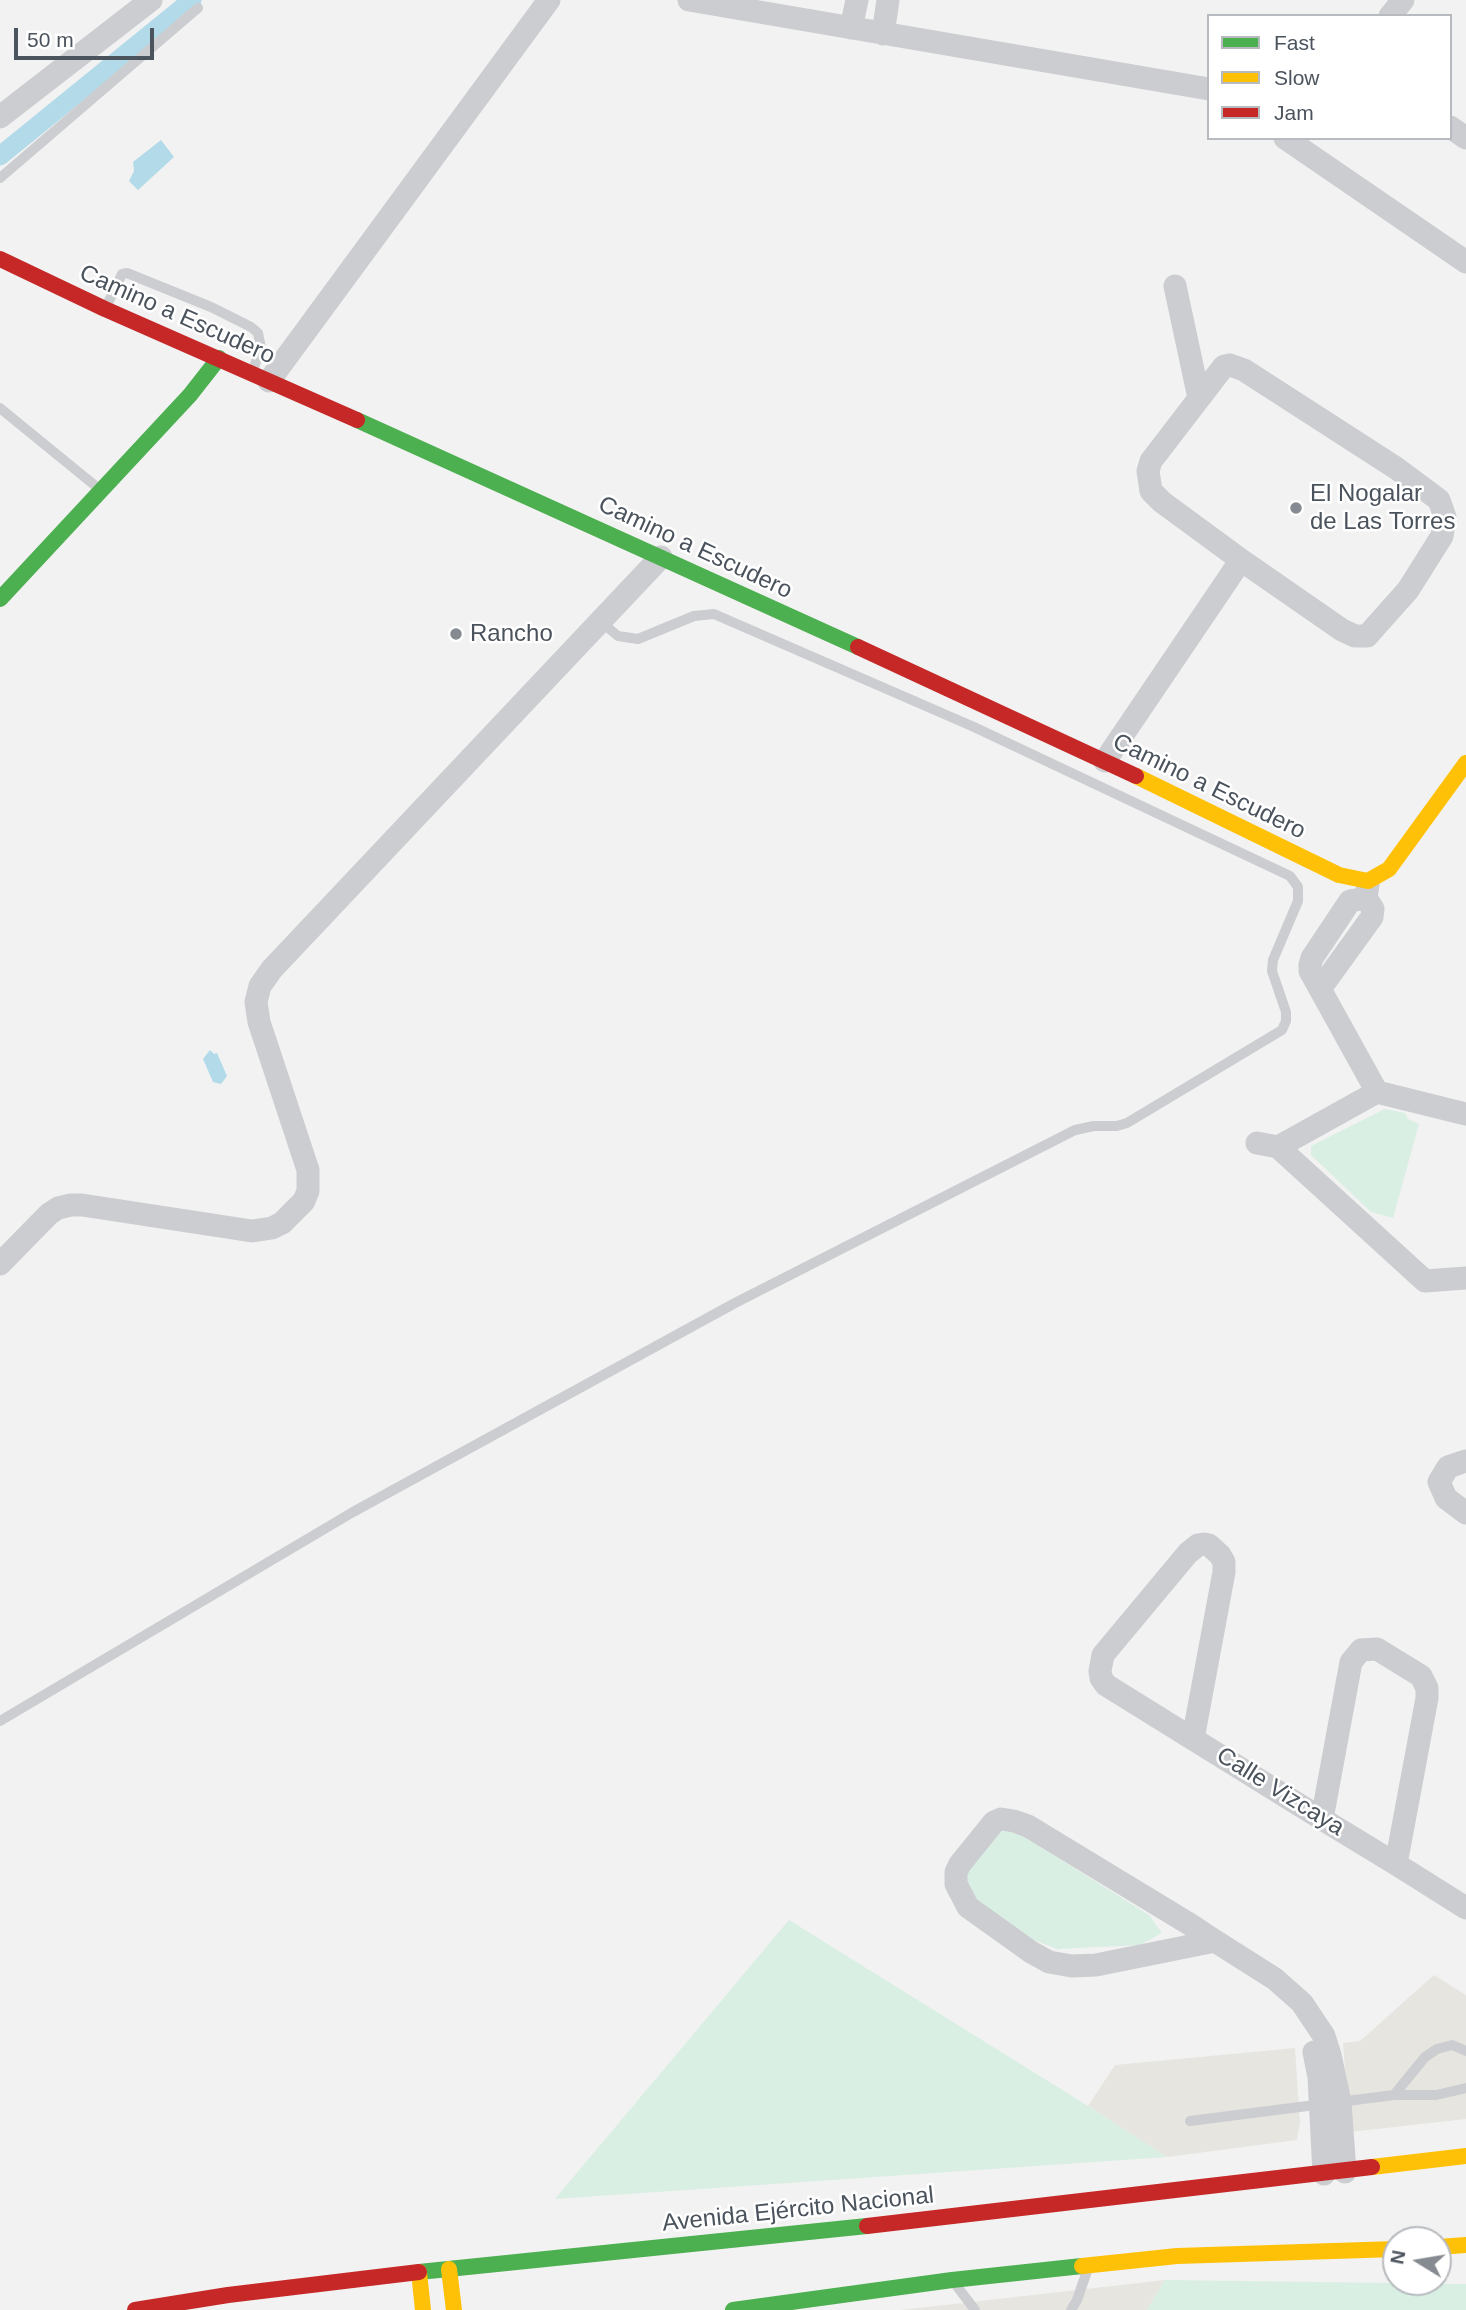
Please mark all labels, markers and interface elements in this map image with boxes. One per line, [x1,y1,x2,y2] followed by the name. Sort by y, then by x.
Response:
[18,14,158,58] scale bar
[1207,14,1452,140] legend
[27,28,74,51] text: 50 m
[1274,31,1315,54] text: Fast
[1274,66,1320,89] text: Slow
[1274,101,1314,124] text: Jam
[75,259,279,371] street label: Camino a Escudero
[1310,480,1455,536] place label: El Nogalar de Las Torres
[593,490,797,606] street label: Camino a Escudero
[1288,500,1304,516] marker: El Nogalar de Las Torres
[470,620,553,648] place label: Rancho
[448,626,464,642] marker: Rancho
[1108,728,1310,846] street label: Camino a Escudero
[1211,1741,1349,1843] street label: Calle Vizcaya
[661,2181,935,2239] street label: Avenida Ejército Nacional
[1382,2226,1452,2296] north arrow
[1386,2249,1409,2266] text: N

